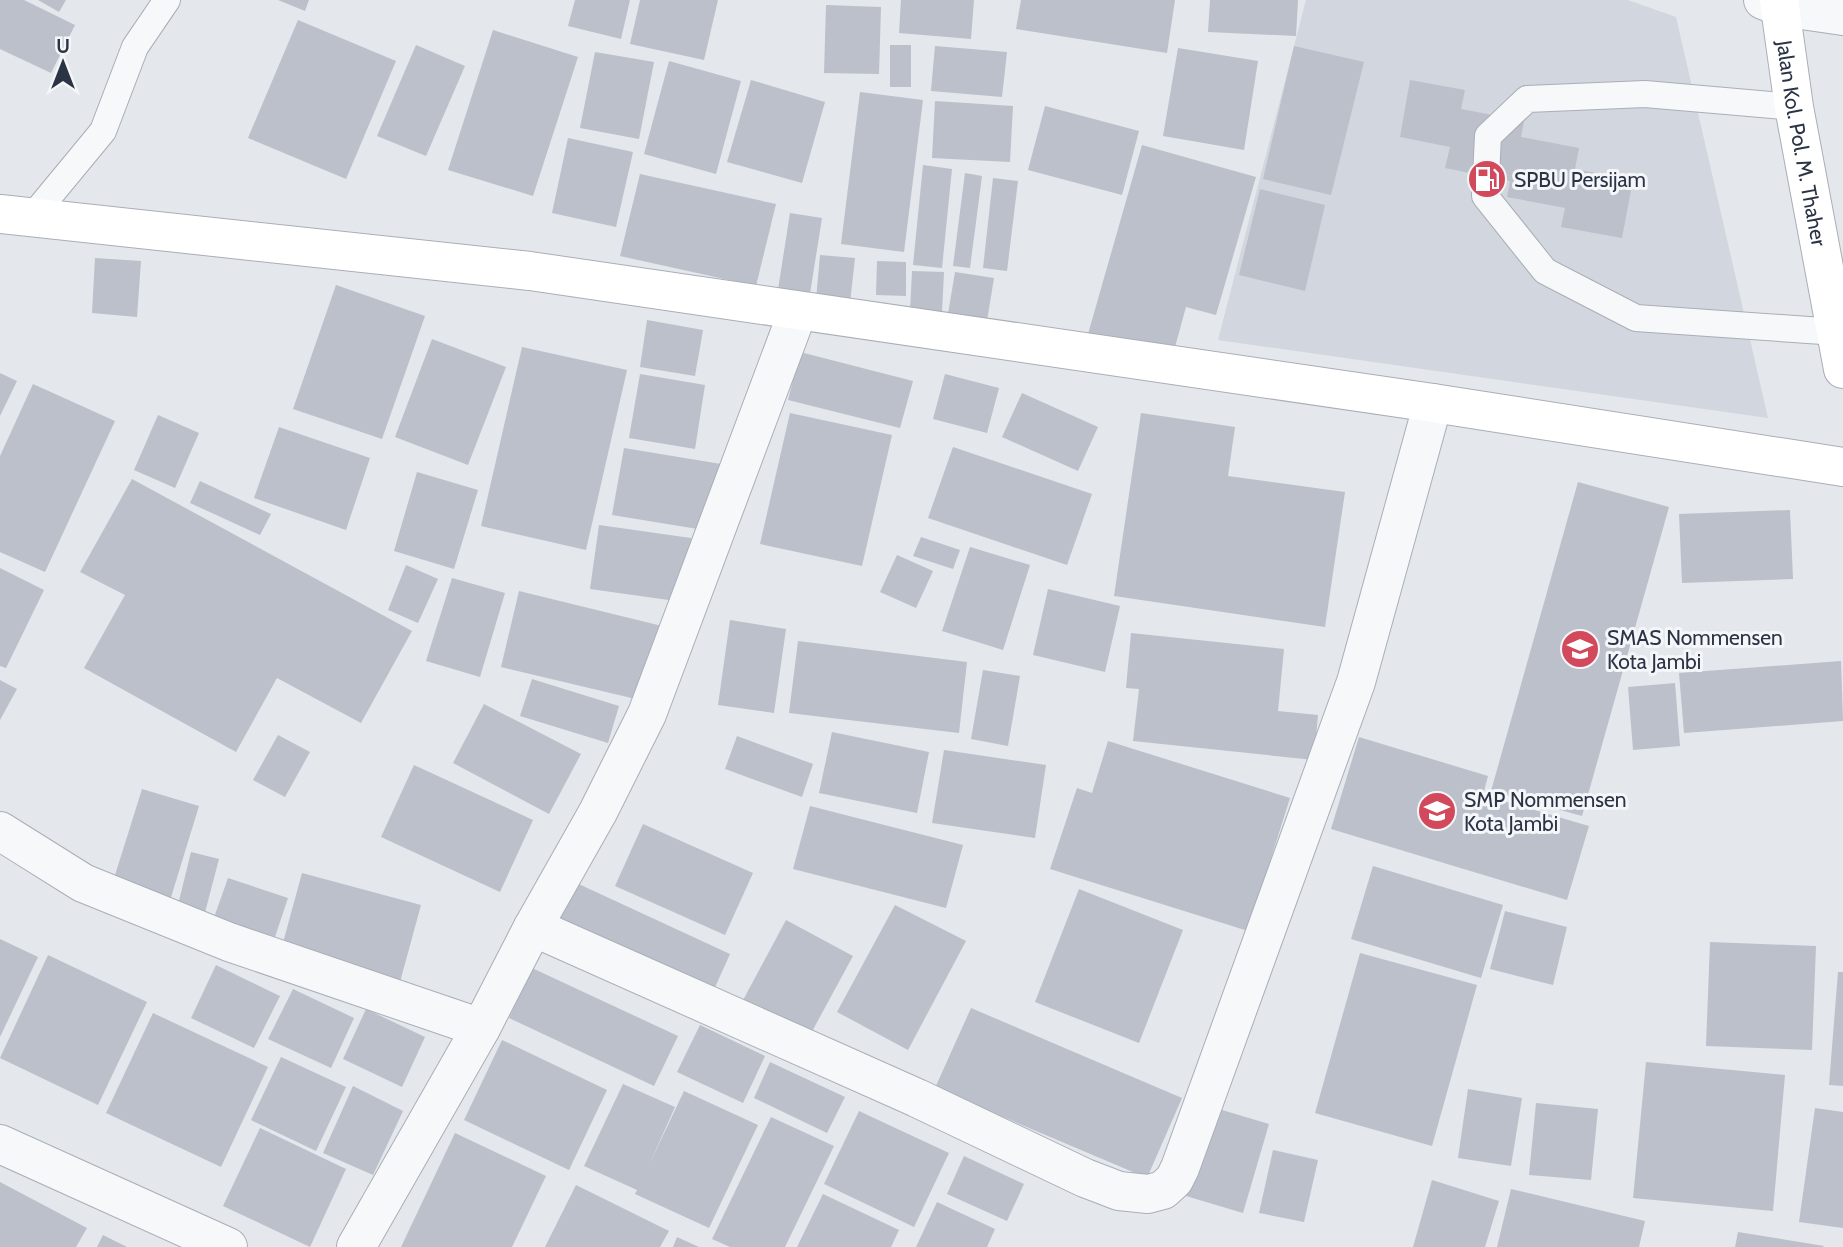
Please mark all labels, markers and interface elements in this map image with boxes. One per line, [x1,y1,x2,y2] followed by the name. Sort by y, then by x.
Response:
[28,28,98,98] north arrow
[56,35,70,58] text: U
[1772,38,1832,248] street label: Jalan Kol. Pol. M. Thaher
[1466,158,1508,200] fuel station icon: SPBU Persijam
[1514,167,1646,193] place label: SPBU Persijam
[1607,625,1783,674] place label: SMAS Nommensen Kota Jambi
[1559,628,1601,670] school or university icon: SMAS Nommensen Kota Jambi
[1464,787,1627,836] place label: SMP Nommensen Kota Jambi
[1416,790,1458,832] school or university icon: SMP Nommensen Kota Jambi

